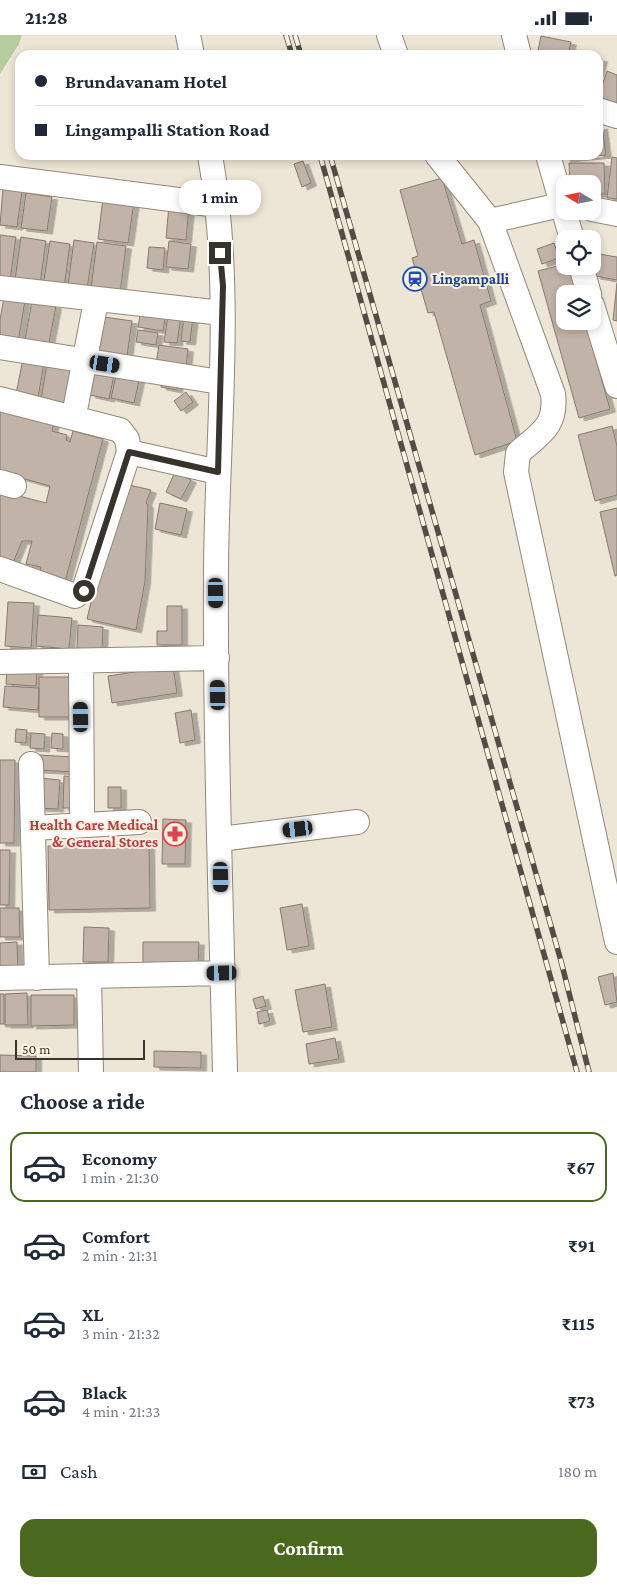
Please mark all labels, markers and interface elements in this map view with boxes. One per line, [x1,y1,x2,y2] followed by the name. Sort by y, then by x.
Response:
[25,7,68,28] text: 21:28
[65,71,227,92] text: Brundavanam Hotel
[65,119,270,140] text: Lingampalli Station Road
[556,175,601,220] north arrow
[556,175,601,330] map controls
[179,181,261,215] callout: 1 min
[202,189,238,206] text: 1 min
[556,230,601,275] button: locate
[209,242,231,264] route end
[402,266,428,292] station icon: Lingampalli
[432,271,510,287] place label: Lingampalli
[556,285,601,330] button: layers
[89,354,120,374] car
[208,578,223,608] car
[73,580,95,602] route start
[210,680,225,710] car
[73,702,88,732] car
[29,817,159,850] place label: Health Care Medical & General Stores
[282,820,313,838] car
[162,821,188,847] pharmacy icon: Health Care Medical & General Stores
[213,862,228,892] car
[206,965,237,981] car
[15,1037,145,1060] scale bar
[22,1041,50,1057] text: 50 m
[20,1089,145,1114] text: Choose a ride
[22,1145,67,1190] icon: car
[82,1148,157,1169] text: Economy
[566,1157,595,1178] text: ₹67
[82,1169,159,1186] text: 1 min · 21:30
[22,1223,67,1268] icon: car
[82,1226,150,1247] text: Comfort
[568,1235,595,1256] text: ₹91
[82,1247,158,1264] text: 2 min · 21:31
[22,1301,67,1346] icon: car
[82,1304,104,1325] text: XL
[562,1313,595,1334] text: ₹115
[82,1325,160,1342] text: 3 min · 21:32
[22,1379,67,1424] icon: car
[82,1382,127,1403] text: Black
[567,1391,595,1412] text: ₹73
[82,1403,160,1420] text: 4 min · 21:33
[20,1458,48,1486] icon: cash
[60,1461,98,1482] text: Cash
[558,1463,597,1480] text: 180 m
[20,1519,597,1577] button: Confirm

